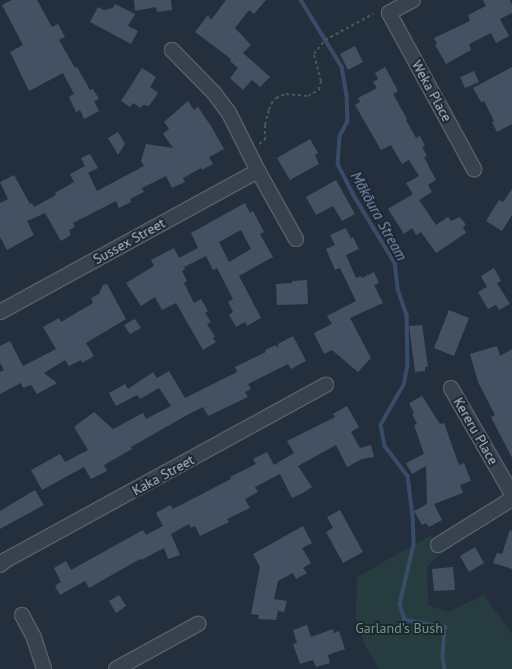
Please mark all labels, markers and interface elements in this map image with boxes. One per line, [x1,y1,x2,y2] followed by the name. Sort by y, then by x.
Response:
[408,57,456,125] street label: Weka Place
[347,168,411,264] water label: Mākōura Stream
[90,214,168,268] street label: Sussex Street
[450,394,502,468] street label: Kereru Place
[129,451,197,499] street label: Kaka Street
[355,620,443,636] park label: Garland's Bush

